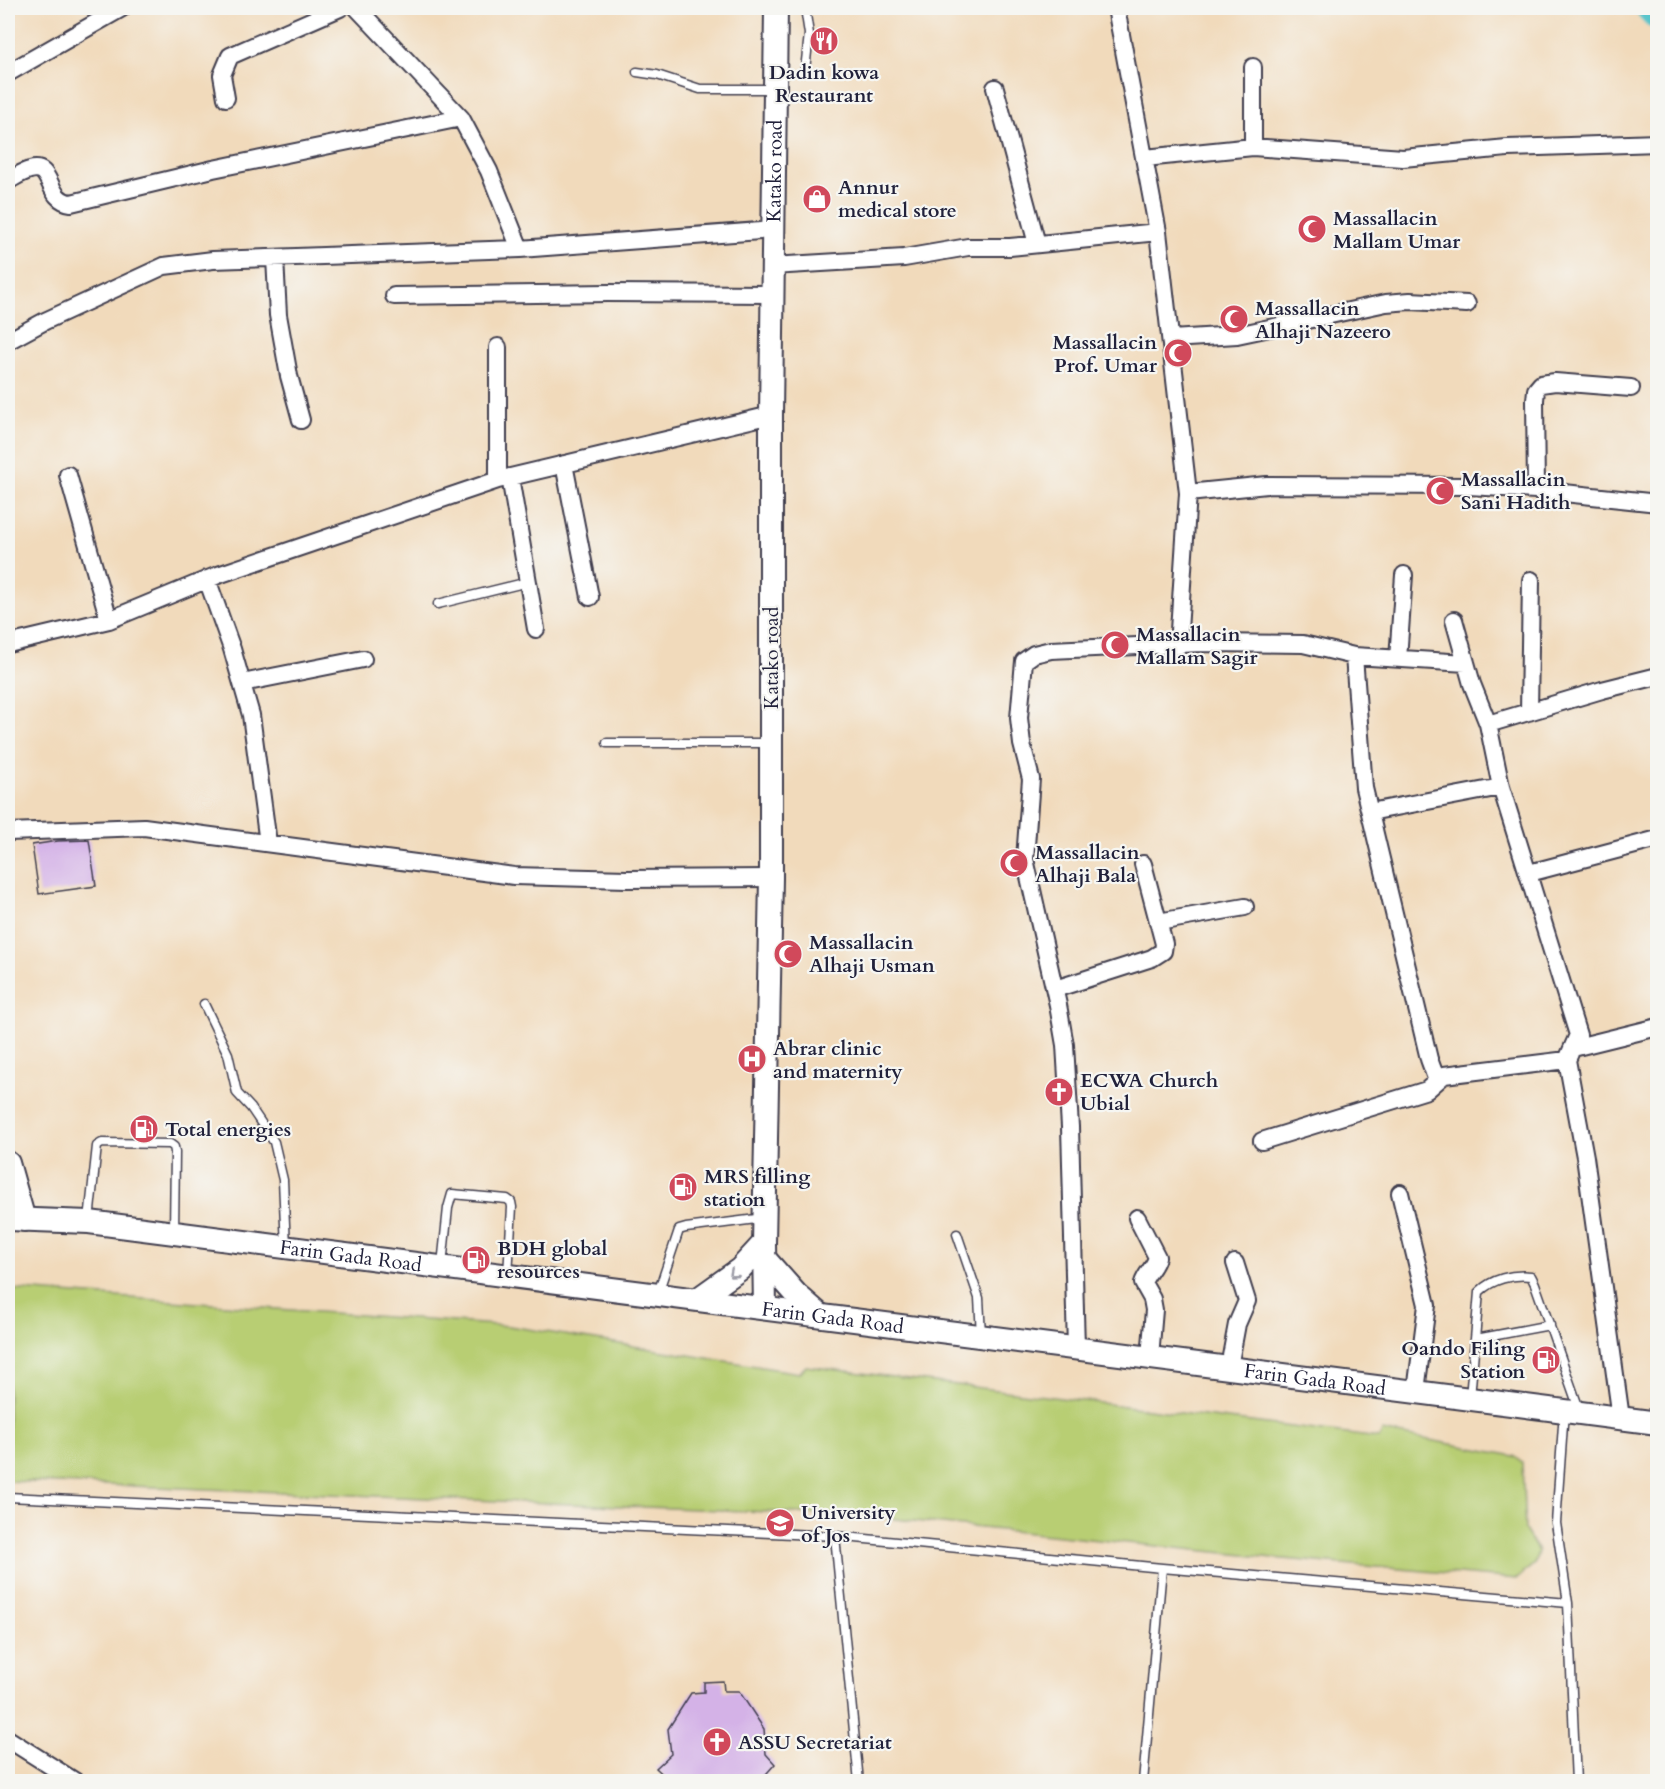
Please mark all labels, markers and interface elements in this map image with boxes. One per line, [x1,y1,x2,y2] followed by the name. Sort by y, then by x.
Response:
[808,25,840,57] restaurant icon: Dadin kowa Restaurant
[769,59,879,109] place label: Dadin kowa Restaurant
[760,119,789,223] street label: Katako road
[838,174,957,224] place label: Annur medical store
[801,183,833,215] shop icon: Annur medical store
[1333,205,1461,255] place label: Massallacin Mallam Umar
[1296,213,1328,245] mosque icon: Massallacin Mallam Umar
[1255,295,1391,345] place label: Massallacin Alhaji Nazeero
[1218,303,1250,335] mosque icon: Massallacin Alhaji Nazeero
[1052,329,1158,379] place label: Massallacin Prof. Umar
[1162,337,1194,369] mosque icon: Massallacin Prof. Umar
[1461,466,1571,516] place label: Massallacin Sani Hadith
[1424,475,1456,507] mosque icon: Massallacin Sani Hadith
[758,606,785,709] street label: Katako road
[1136,621,1259,671] place label: Massallacin Mallam Sagir
[1099,629,1131,661] mosque icon: Massallacin Mallam Sagir
[1035,839,1140,889] place label: Massallacin Alhaji Bala
[998,847,1030,879] mosque icon: Massallacin Alhaji Bala
[809,929,935,979] place label: Massallacin Alhaji Usman
[772,938,804,970] mosque icon: Massallacin Alhaji Usman
[773,1035,903,1085] place label: Abrar clinic and maternity
[736,1043,768,1075] hospital icon: Abrar clinic and maternity
[1080,1067,1219,1117] place label: ECWA Church Ubial
[1043,1076,1075,1108] church icon: ECWA Church Ubial
[128,1113,160,1145] fuel station icon: Total energies
[165,1116,291,1143] place label: Total energies
[704,1163,810,1213] place label: MRS filling station
[667,1171,699,1203] fuel station icon: MRS filling station
[278,1234,424,1279] street label: Farin Gada Road
[497,1235,608,1285] place label: BDH global resources
[460,1244,492,1276] fuel station icon: BDH global resources
[730,1267,740,1278] one-way arrow
[760,1295,906,1340] street label: Farin Gada Road
[1401,1335,1525,1385] place label: Oando Filing Station
[1530,1344,1562,1376] fuel station icon: Oando Filing Station
[1242,1357,1388,1402] street label: Farin Gada Road
[801,1499,896,1549] place label: University of Jos
[764,1507,796,1539] school or university icon: University of Jos
[701,1726,733,1758] church icon: ASSU Secretariat
[738,1729,892,1756] place label: ASSU Secretariat

